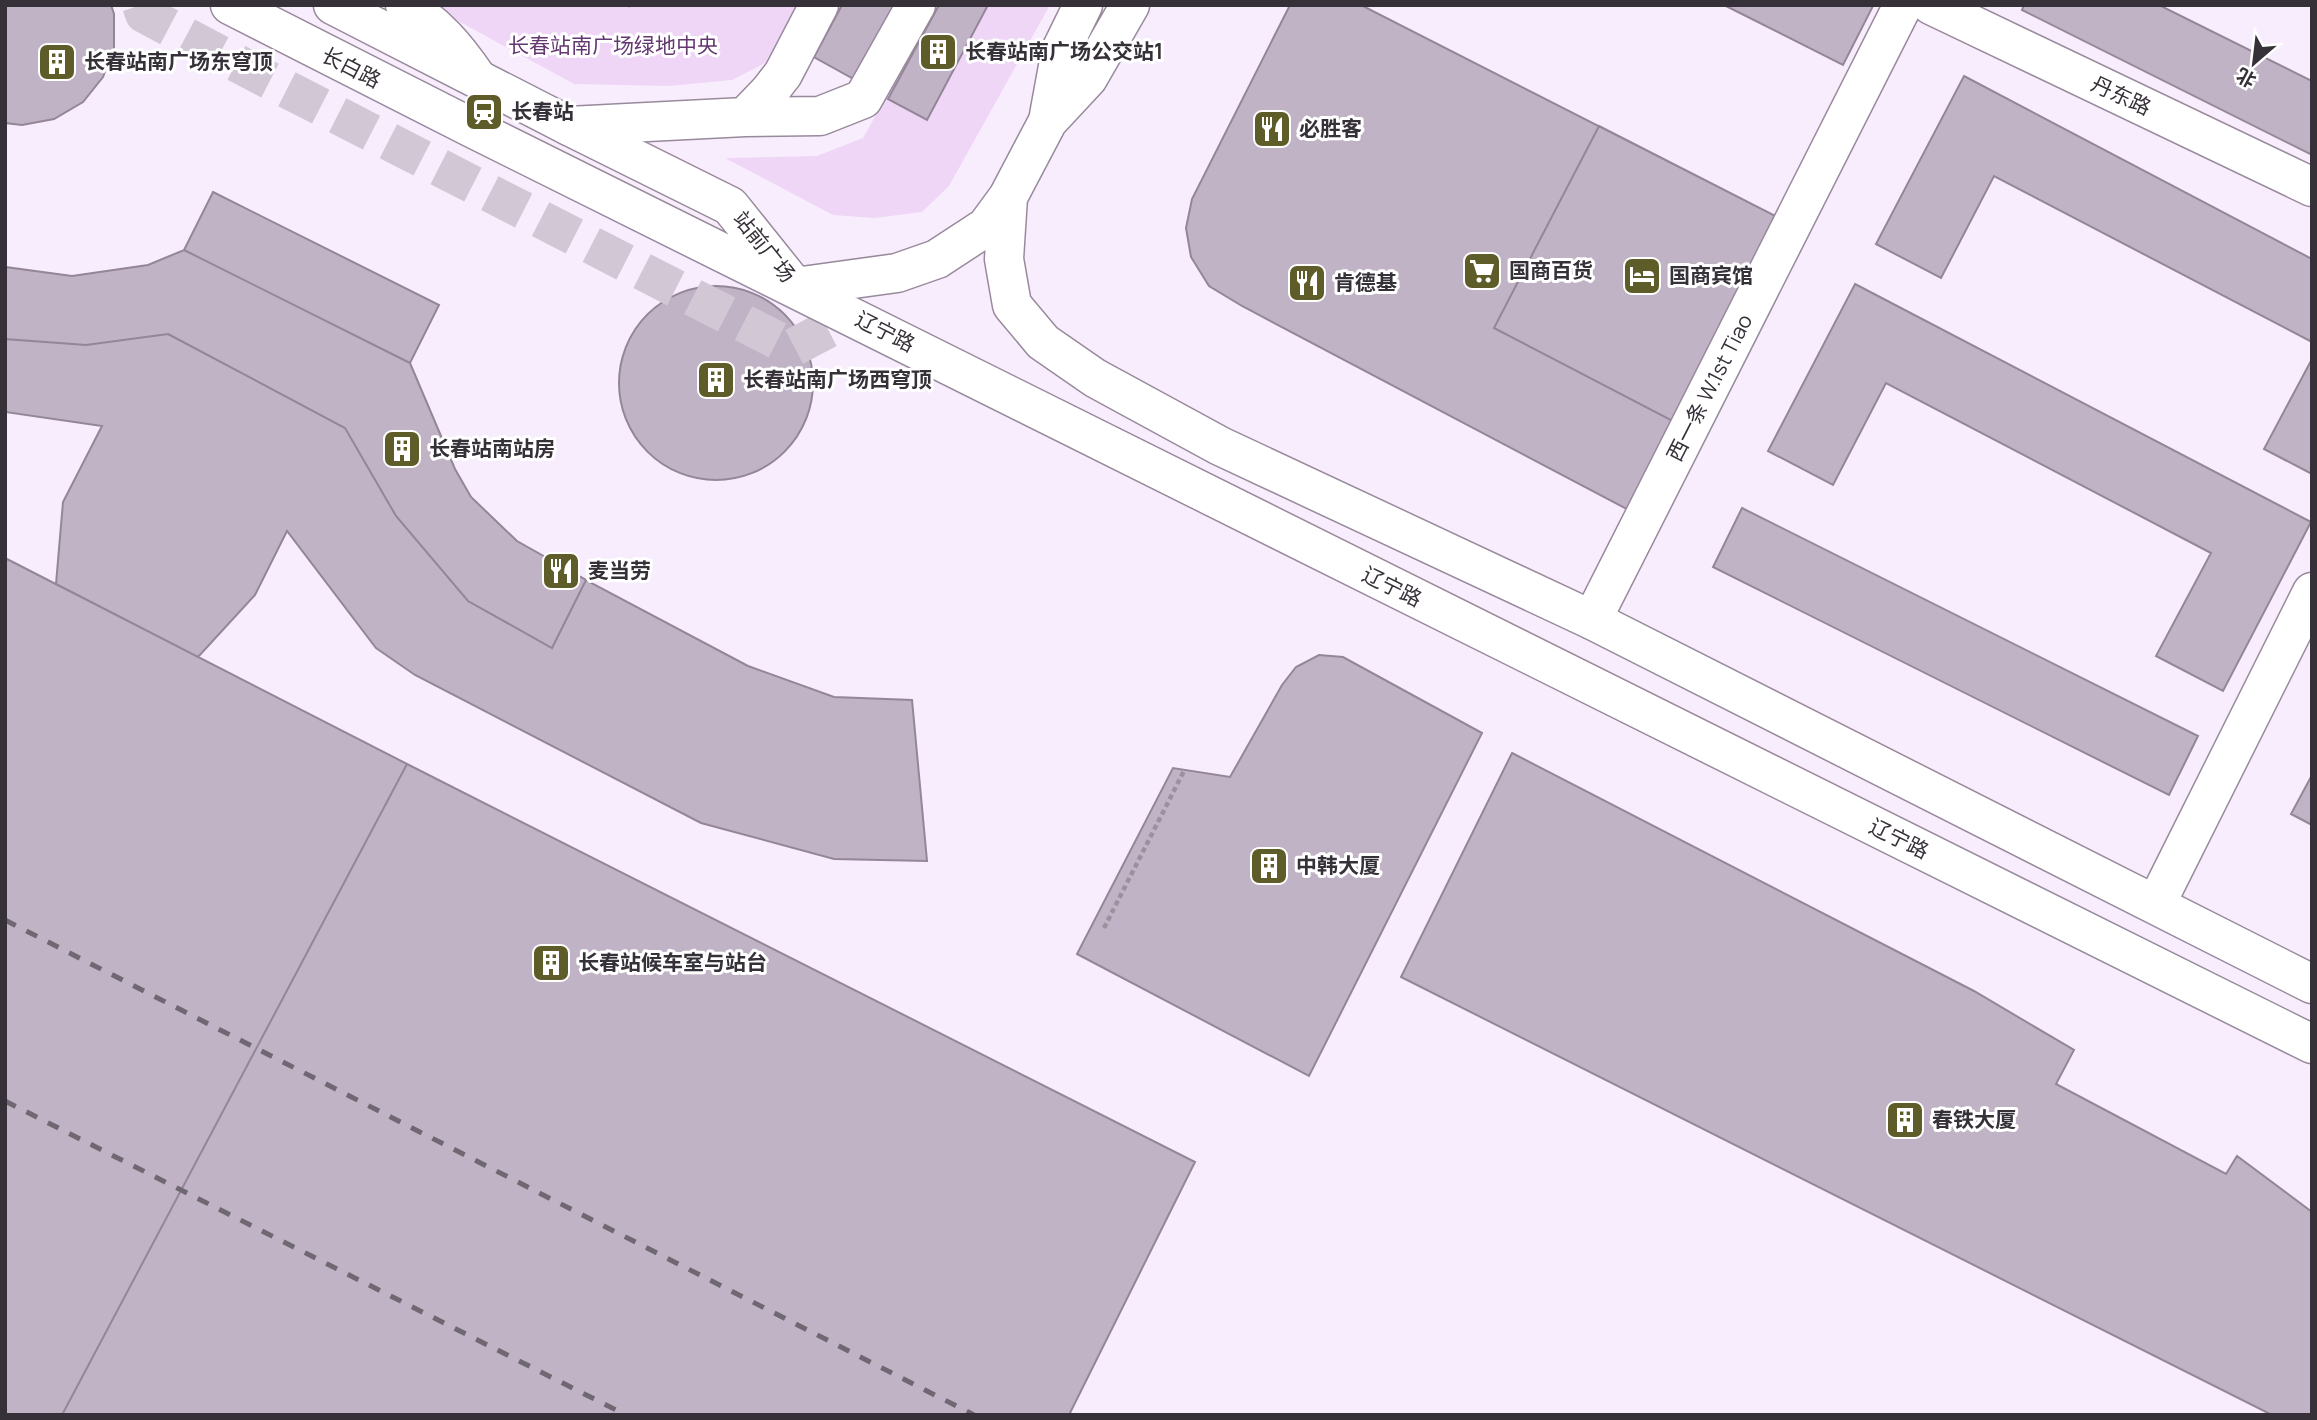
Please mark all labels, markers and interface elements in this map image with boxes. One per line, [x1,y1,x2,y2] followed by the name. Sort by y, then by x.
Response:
[2219,28,2289,98] north arrow
[508,31,718,59] park label: 长春站南广场绿地中央
[917,31,959,73] building icon: 长春站南广场公交站1
[965,37,1163,65] place label: 长春站南广场公交站1
[317,40,386,94] street label: 长白路
[36,41,78,83] building icon: 长春站南广场东穹顶
[84,47,273,75] place label: 长春站南广场东穹顶
[2232,62,2261,94] text: 北
[2087,69,2156,121] street label: 丹东路
[463,91,505,133] station icon: 长春站
[511,97,574,125] place label: 长春站
[1251,108,1293,150] restaurant icon: 必胜客
[1299,114,1362,142] place label: 必胜客
[727,205,802,288] street label: 站前广场
[1461,250,1503,292] supermarket icon: 国商百货
[1621,255,1663,297] hotel icon: 国商宾馆
[1509,256,1593,284] place label: 国商百货
[1669,261,1753,289] place label: 国商宾馆
[1286,262,1328,304] restaurant icon: 肯德基
[1334,268,1397,296] place label: 肯德基
[851,304,920,358] street label: 辽宁路
[1660,309,1758,466] street label: 西一条 W.1st Tiao
[695,359,737,401] building icon: 长春站南广场西穹顶
[743,365,932,393] place label: 长春站南广场西穹顶
[381,428,423,470] building icon: 长春站南站房
[429,434,555,462] place label: 长春站南站房
[540,550,582,592] restaurant icon: 麦当劳
[588,556,651,584] place label: 麦当劳
[1358,560,1427,612] street label: 辽宁路
[1865,812,1934,864] street label: 辽宁路
[1248,845,1290,887] building icon: 中韩大厦
[1296,851,1380,879] place label: 中韩大厦
[530,942,572,984] building icon: 长春站候车室与站台
[578,948,767,976] place label: 长春站候车室与站台
[1884,1099,1926,1141] building icon: 春铁大厦
[1932,1105,2016,1133] place label: 春铁大厦

